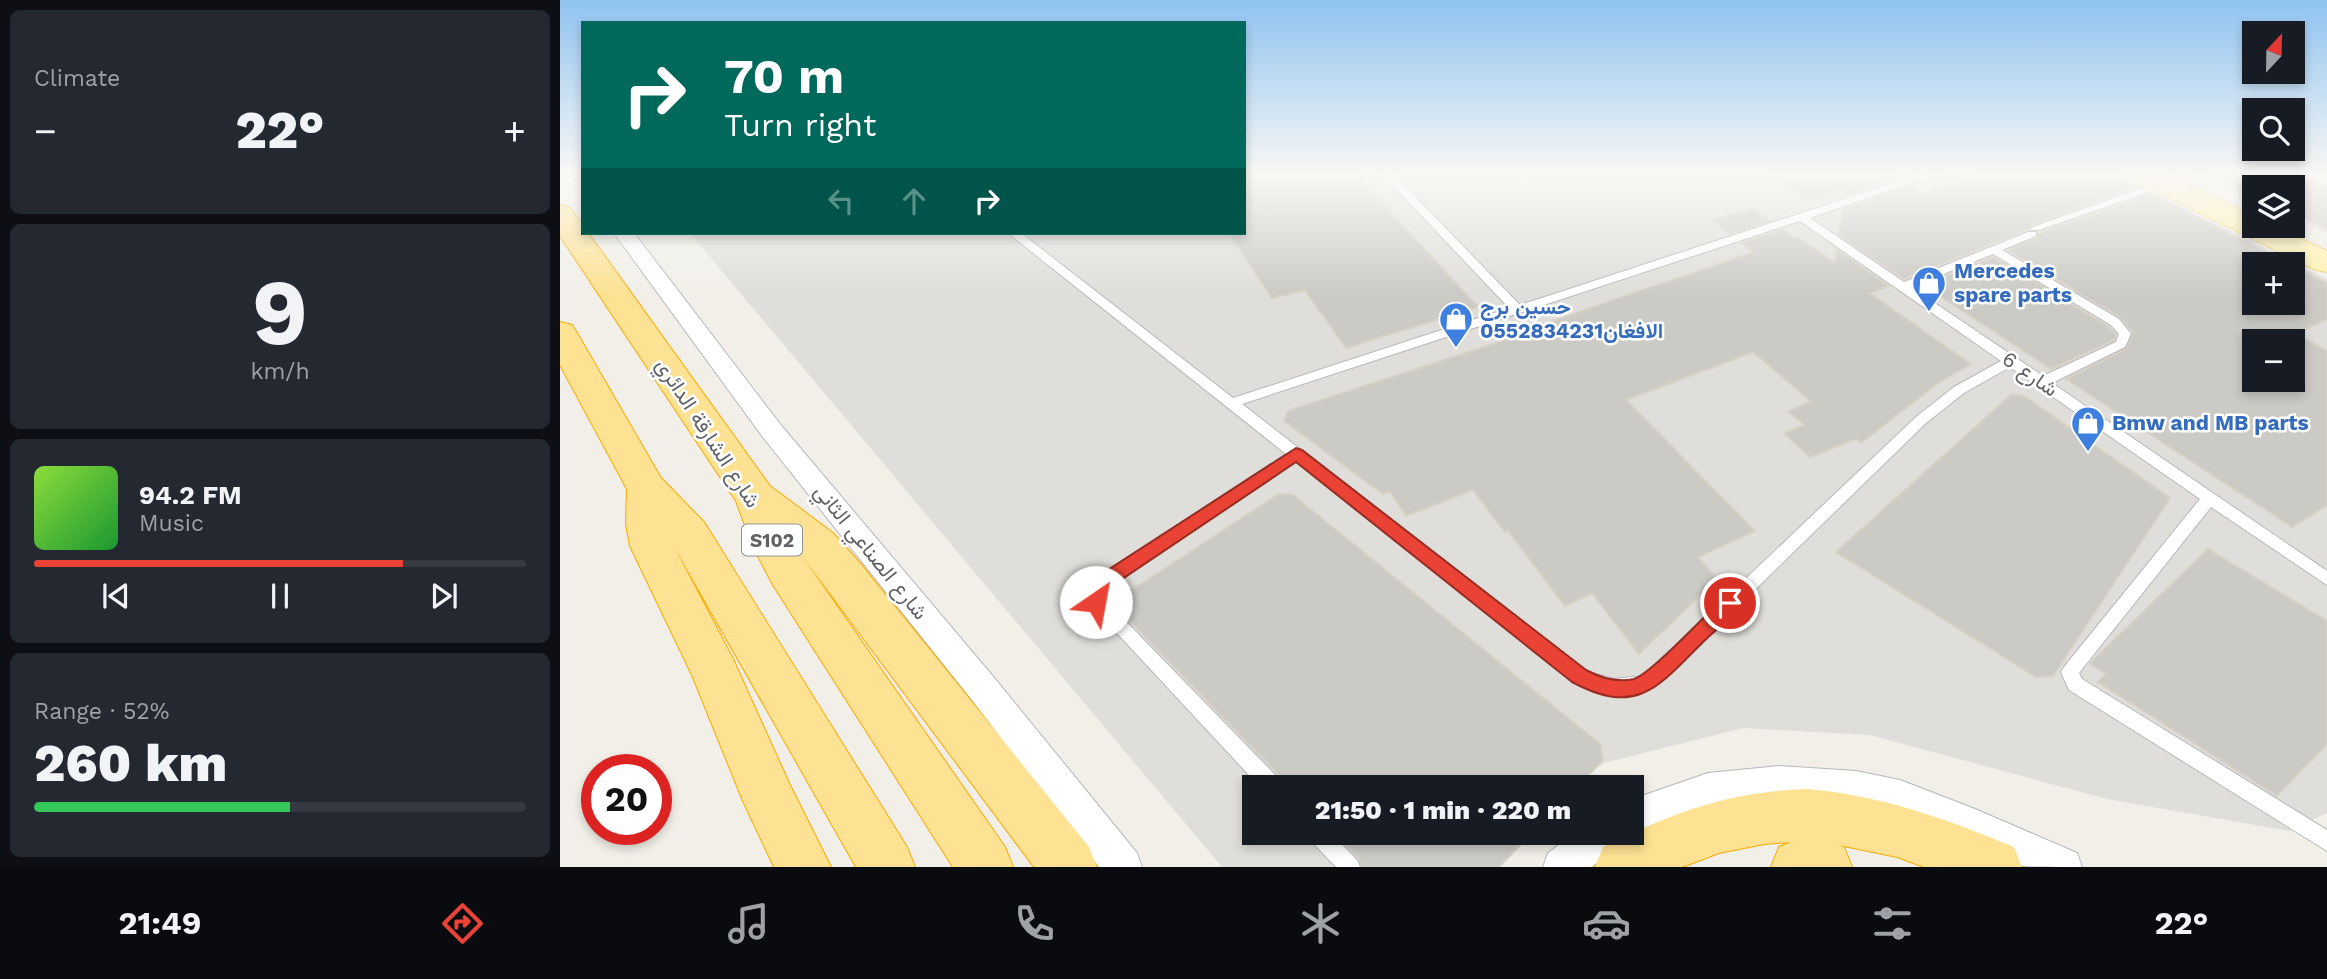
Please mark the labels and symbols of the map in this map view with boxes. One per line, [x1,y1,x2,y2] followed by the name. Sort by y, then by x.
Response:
[2242,21,2305,84] north arrow
[1954,258,2072,307] place label: Mercedes spare parts
[1910,264,1948,313] shop icon: Mercedes spare parts
[1480,294,1663,343] place label: حسين برج الافغان0552834231
[1437,300,1475,349] shop icon: حسين برج الافغان0552834231
[1996,346,2063,403] street label: شارع 6
[647,353,766,515] street label: شارع الشارقة الدائري
[2069,404,2107,453] shop icon: Bmw and MB parts
[2112,410,2309,435] place label: Bmw and MB parts
[805,479,934,627] street label: شارع الصناعي الثاني
[742,524,802,555] road number: S102
[1059,565,1133,639] position arrow
[1700,573,1760,633] pin
[581,754,672,845] speed limit sign: 20

